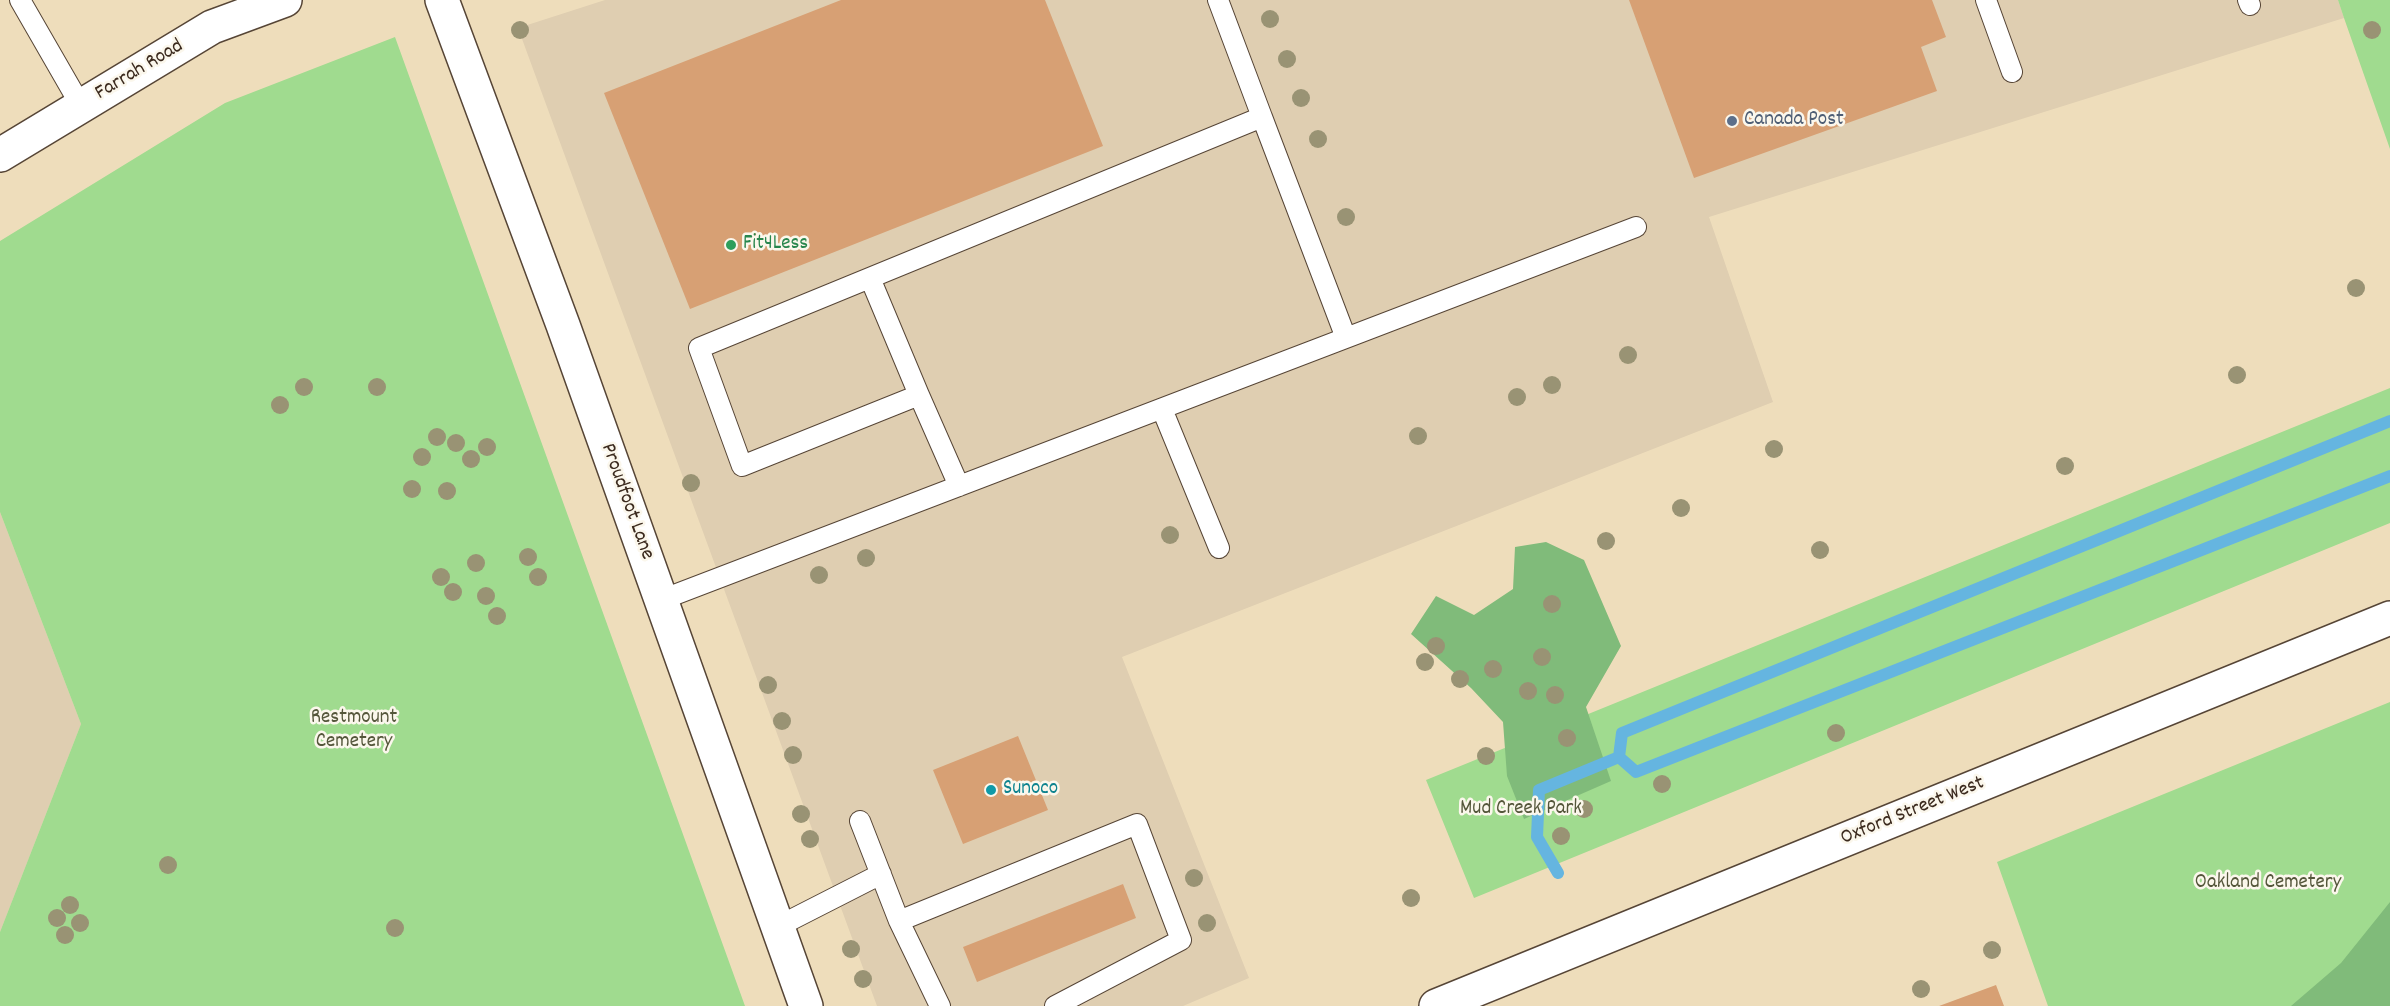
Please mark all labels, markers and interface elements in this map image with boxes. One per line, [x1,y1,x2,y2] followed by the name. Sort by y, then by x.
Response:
[91,35,189,107] street label: Farrah Road
[1744,108,1844,134] place label: Canada Post
[1725,114,1739,128] marker: Canada Post
[743,232,808,258] place label: Fit4Less
[724,238,738,252] marker: Fit4Less
[593,441,659,563] street label: Proudfoot Lane
[311,706,397,756] park label: Restmount Cemetery
[1837,772,1989,852] street label: Oxford Street West
[1003,777,1058,803] place label: Sunoco
[984,783,998,797] marker: Sunoco
[1460,797,1582,823] park label: Mud Creek Park
[2195,871,2341,897] park label: Oakland Cemetery

